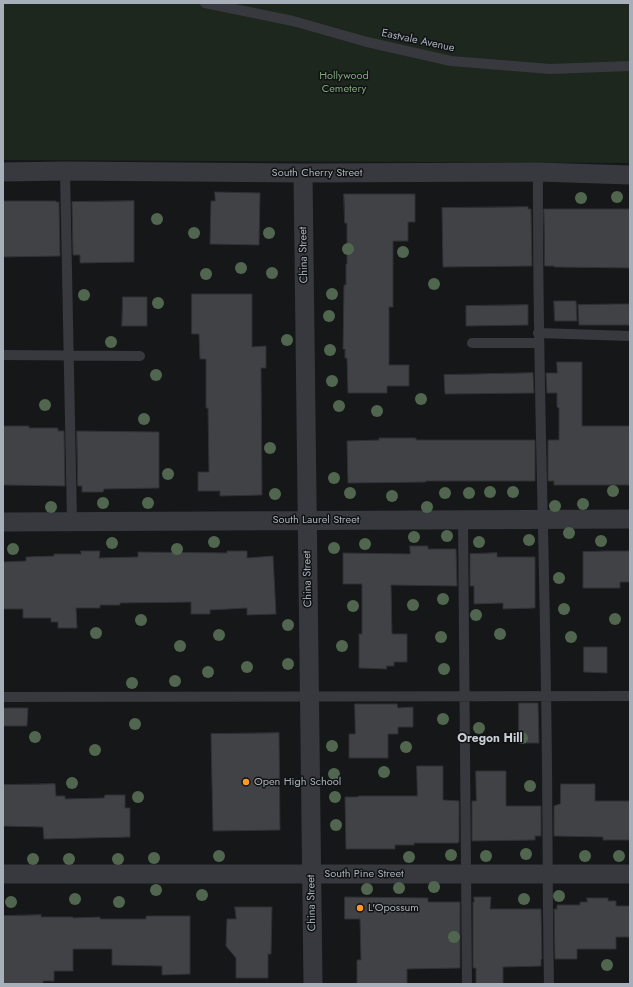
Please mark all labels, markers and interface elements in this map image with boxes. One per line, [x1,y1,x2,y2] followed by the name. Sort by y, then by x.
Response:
[380,27,456,55] street label: Eastvale Avenue
[319,69,369,95] park label: Hollywood Cemetery
[272,166,362,180] street label: South Cherry Street
[297,226,311,284] street label: China Street
[273,513,359,527] street label: South Laurel Street
[301,550,315,608] street label: China Street
[457,732,523,746] district label: Oregon Hill
[254,775,341,789] place label: Open High School
[241,777,251,787] marker: Open High School
[324,867,404,881] street label: South Pine Street
[305,874,319,932] street label: China Street
[368,901,419,915] place label: L'Opossum
[355,903,365,913] marker: L'Opossum

